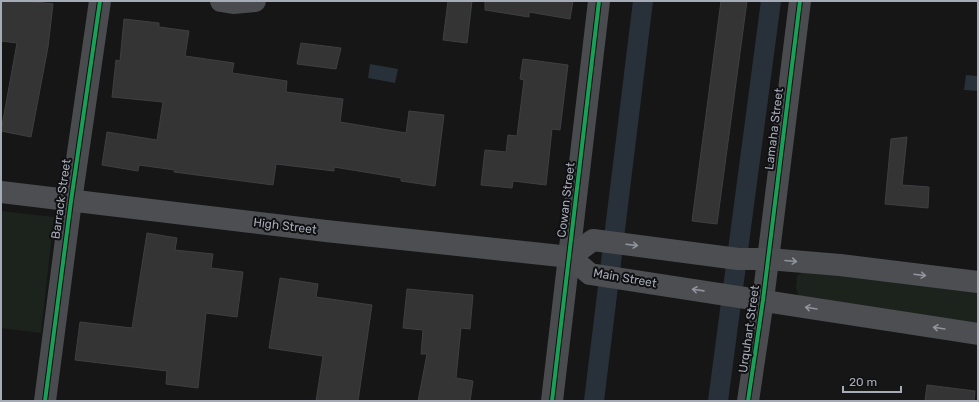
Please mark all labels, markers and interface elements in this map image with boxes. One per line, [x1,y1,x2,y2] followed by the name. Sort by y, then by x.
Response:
[762,87,786,171] street label: Lamaha Street
[48,158,74,240] street label: Barrack Street
[554,161,578,238] street label: Cowan Street
[253,215,318,237] street label: High Street
[625,242,638,249] one-way arrow
[784,258,797,265] one-way arrow
[592,266,658,290] street label: Main Street
[913,271,926,279] one-way arrow
[736,284,762,374] street label: Urquhart Street
[692,286,705,294] one-way arrow
[805,304,818,312] one-way arrow
[933,324,946,332] one-way arrow
[843,368,901,394] scale bar
[849,375,877,389] text: 20 m

